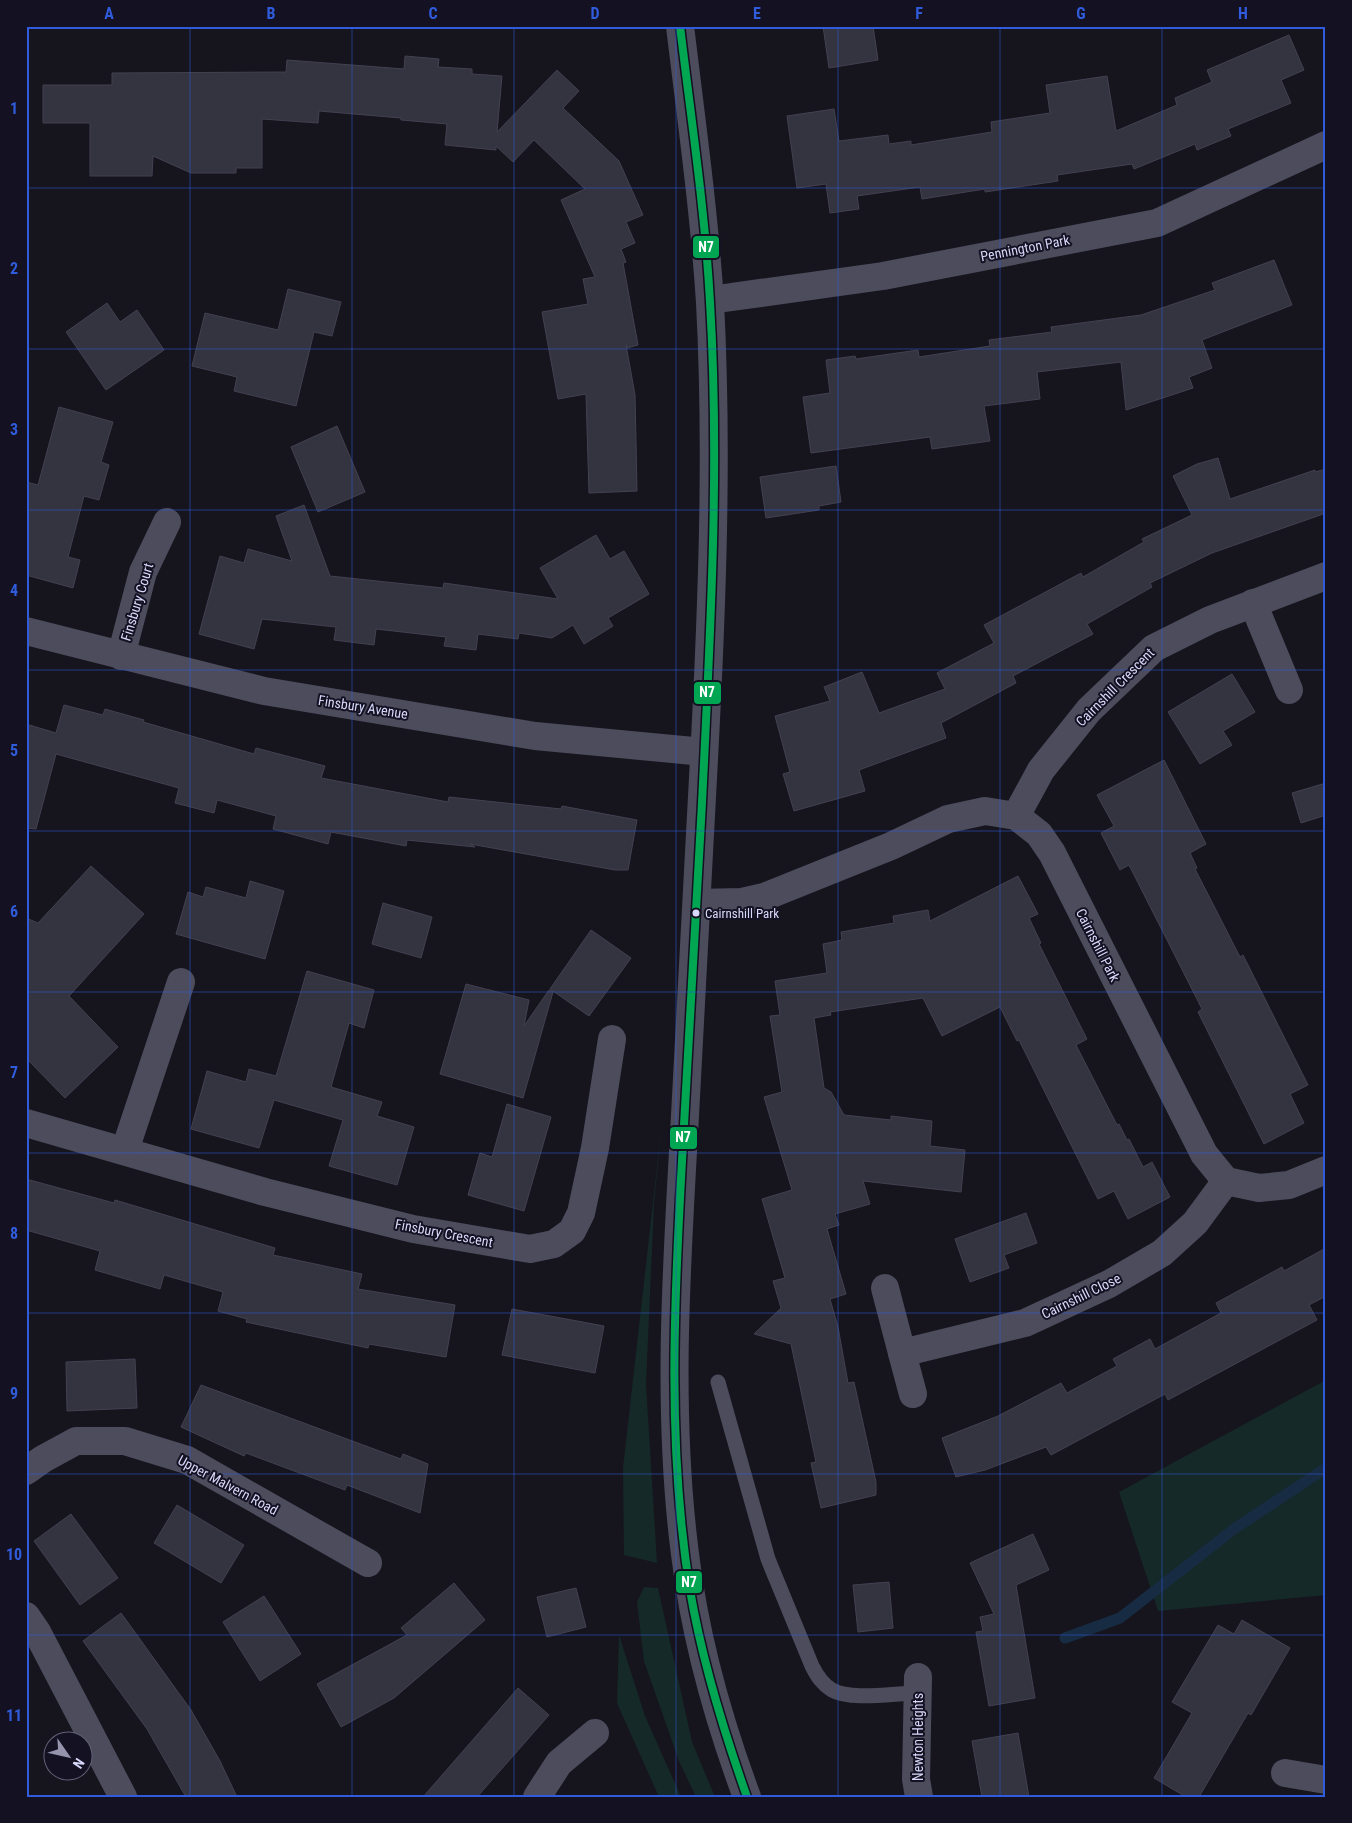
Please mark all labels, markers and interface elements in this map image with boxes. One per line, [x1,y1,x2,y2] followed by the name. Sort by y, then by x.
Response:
[104,4,114,23] text: A
[267,4,276,23] text: B
[428,4,438,23] text: C
[590,4,600,23] text: D
[753,4,761,23] text: E
[915,4,923,23] text: F
[1076,4,1086,23] text: G
[1238,4,1248,23] text: H
[10,99,18,118] text: 1
[979,231,1072,265] street label: Pennington Park
[692,235,720,259] line badge: N7
[698,239,714,255] text: N7
[10,259,18,278] text: 2
[10,420,18,439] text: 3
[118,561,156,643] street label: Finsbury Court
[10,581,18,600] text: 4
[1073,645,1157,729] street label: Cairnshill Crescent
[693,681,722,705] line badge: N7
[699,684,715,700] text: N7
[317,692,409,722] street label: Finsbury Avenue
[10,741,18,760] text: 5
[10,902,18,921] text: 6
[705,906,779,921] place label: Cairnshill Park
[1073,906,1124,985] street label: Cairnshill Park
[691,908,701,918] marker: Cairnshill Park
[10,1063,18,1082] text: 7
[669,1126,698,1150] line badge: N7
[675,1129,691,1145] text: N7
[394,1216,494,1250] street label: Finsbury Crescent
[10,1224,18,1243] text: 8
[1039,1270,1124,1322] street label: Cairnshill Close
[10,1384,18,1403] text: 9
[175,1452,281,1518] street label: Upper Malvern Road
[6,1545,22,1564] text: 10
[675,1570,703,1594] line badge: N7
[681,1574,697,1590] text: N7
[910,1693,926,1781] street label: Newton Heights
[6,1706,22,1725] text: 11
[42,1730,92,1780] north arrow
[70,1755,88,1771] text: N

